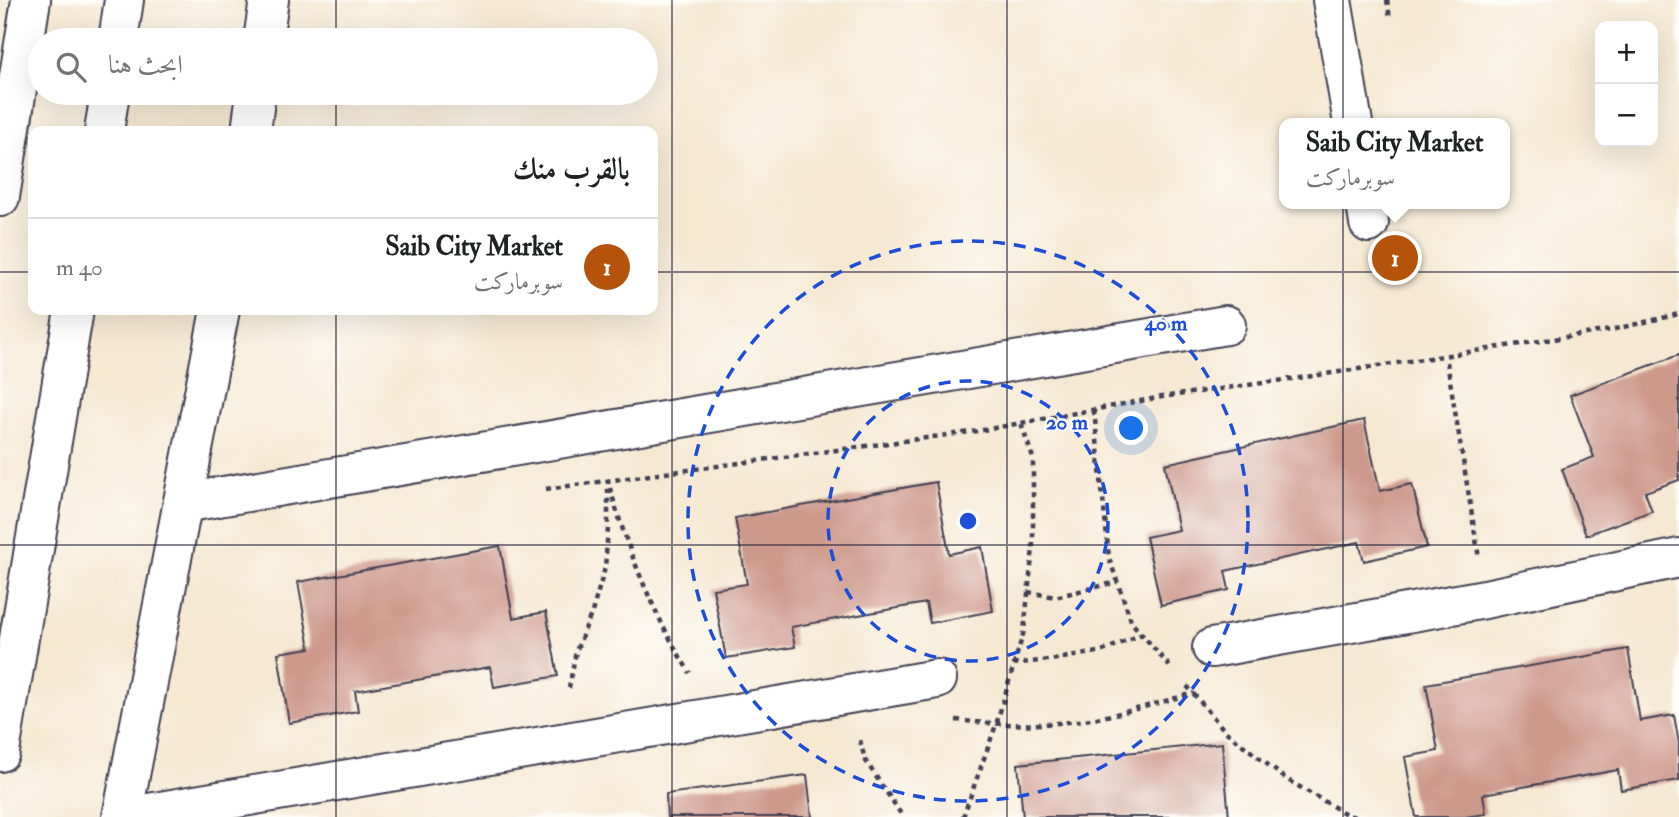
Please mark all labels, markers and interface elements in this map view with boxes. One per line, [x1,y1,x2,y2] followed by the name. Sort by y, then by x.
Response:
[1595,21,1658,147] map controls
[1595,21,1658,84] button: +
[28,28,658,105] search box
[52,48,90,86] icon: search
[108,49,183,81] text: ابحث هنا
[1595,84,1658,147] button: −
[1279,118,1510,209] popup
[1306,127,1483,159] text: Saib City Market
[513,151,630,188] text: بالقرب منك
[1306,163,1395,192] text: سوبرماركت
[385,231,563,263] text: Saib City Market
[1372,232,1418,284] pin: 1
[56,253,103,282] text: 40 m
[603,253,611,282] text: 1
[474,267,563,296] text: سوبرماركت
[1144,310,1188,337] text: 40 m
[1046,409,1089,436] text: 20 m
[1114,411,1148,445] your location
[956,509,980,533] centre of rings

